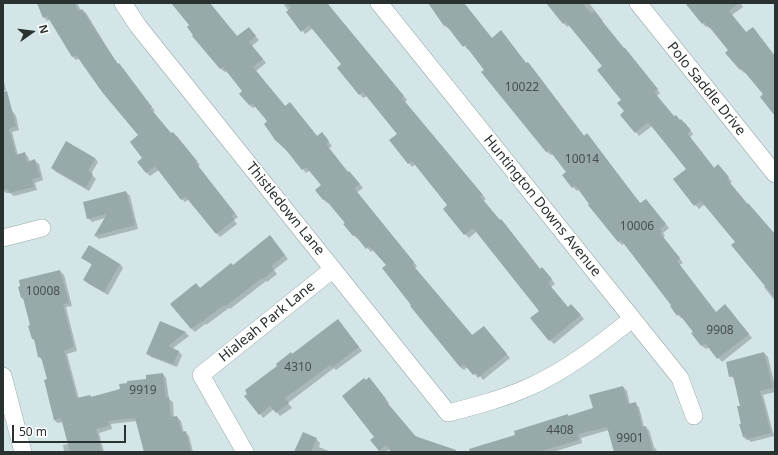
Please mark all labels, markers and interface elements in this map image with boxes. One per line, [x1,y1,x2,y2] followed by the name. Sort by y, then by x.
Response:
[12,12,52,52] north arrow
[36,23,52,35] text: N
[663,39,749,139] street label: Polo Saddle Drive
[505,81,539,95] house number: 10022
[480,132,604,280] street label: Huntington Downs Avenue
[565,153,599,167] house number: 10014
[242,159,328,259] street label: Thistledown Lane
[620,220,654,234] house number: 10006
[216,278,318,366] street label: Hialeah Park Lane
[26,285,60,299] house number: 10008
[706,324,734,338] house number: 9908
[284,361,312,375] house number: 4310
[129,384,157,398] house number: 9919
[14,417,128,443] scale bar
[19,423,47,440] text: 50 m
[546,424,574,438] house number: 4408
[616,432,644,446] house number: 9901

